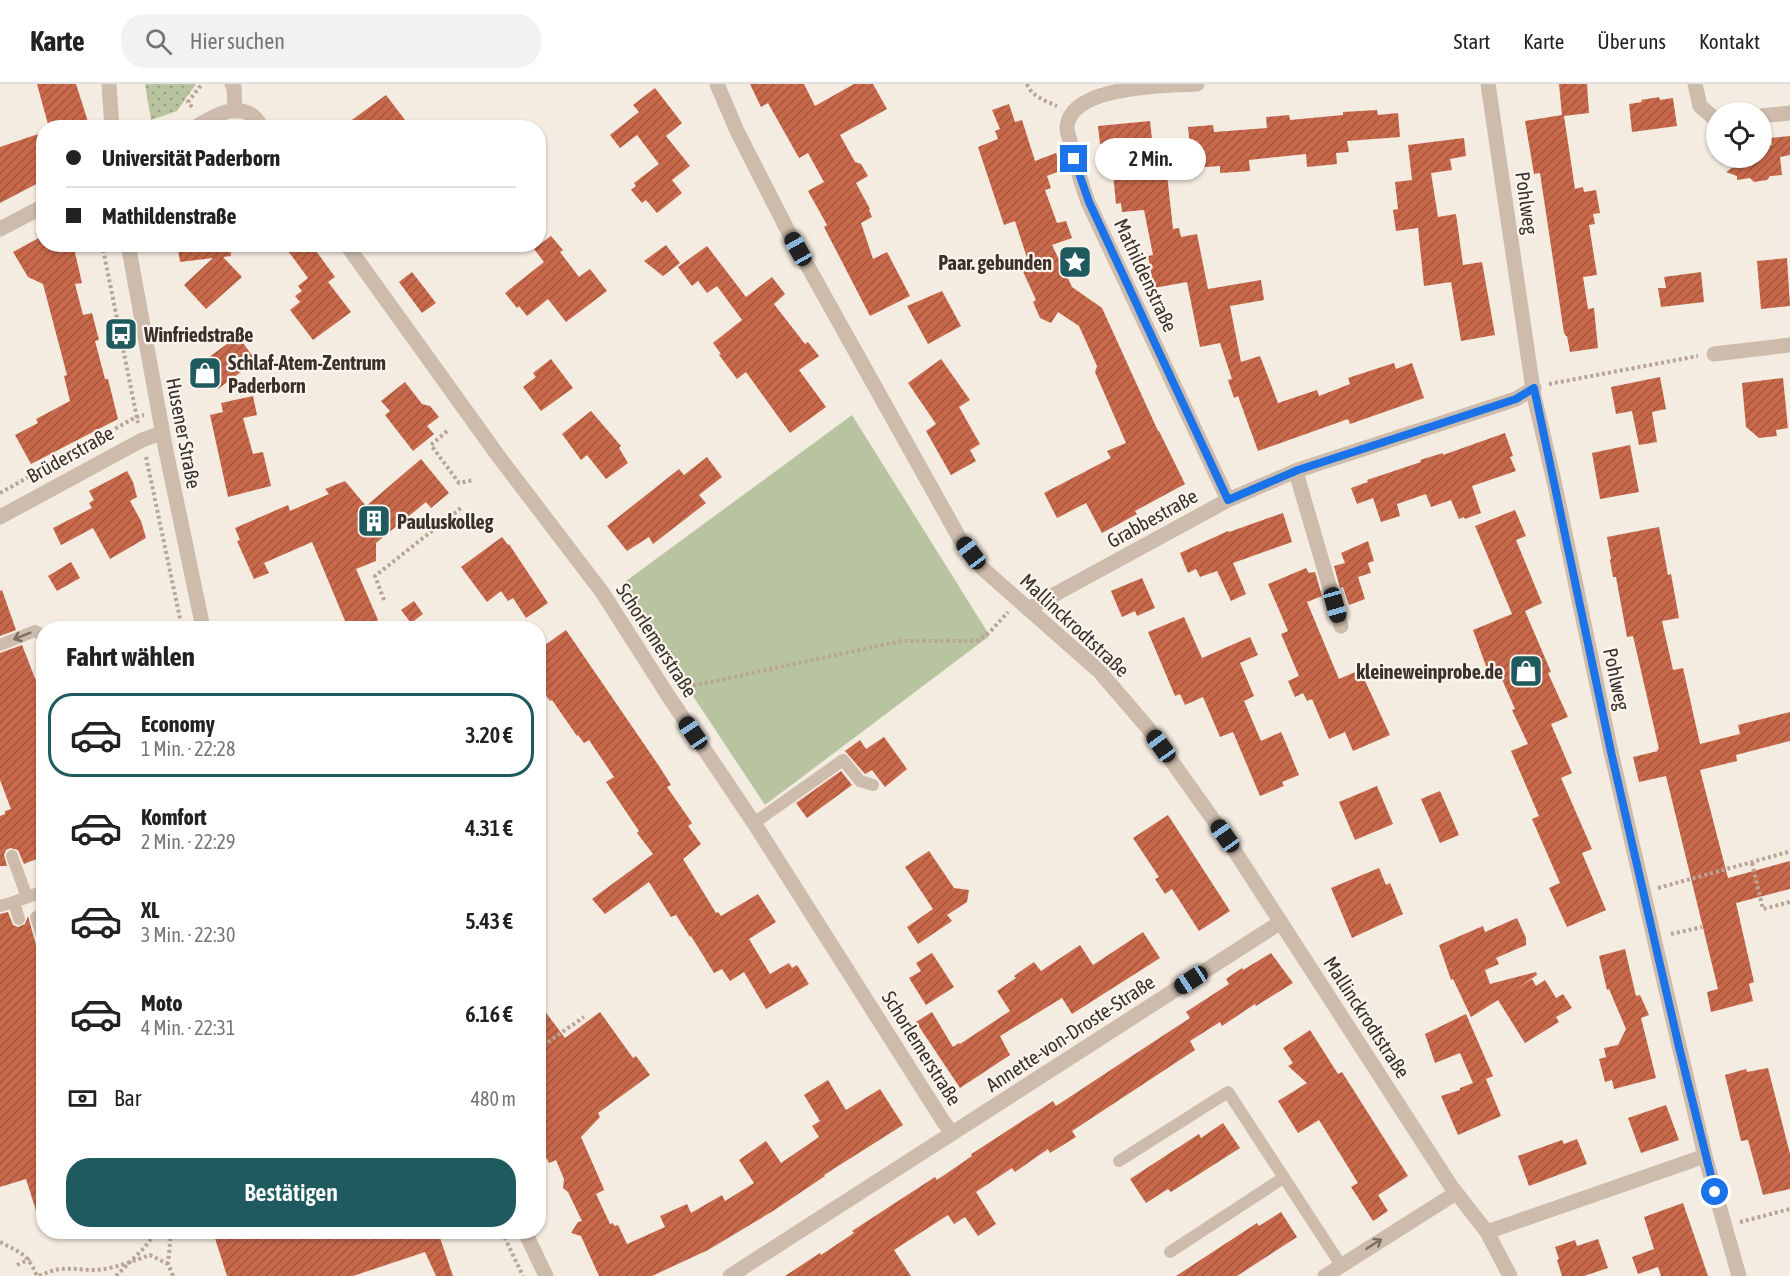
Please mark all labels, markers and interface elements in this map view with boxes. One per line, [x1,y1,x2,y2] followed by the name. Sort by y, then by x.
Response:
[121,14,541,68] search box
[30,25,85,57] text: Karte
[142,25,175,58] icon: search
[190,28,285,54] text: Hier suchen
[1454,29,1490,53] text: Start
[1523,29,1564,53] text: Karte
[1597,29,1666,53] text: Über uns
[1699,29,1760,53] text: Kontakt
[1706,102,1772,168] map controls
[1706,102,1772,168] button: locate
[1095,138,1206,180] callout: 2 Min.
[102,145,280,171] text: Universität Paderborn
[1060,145,1087,172] route end
[1129,147,1172,170] text: 2 Min.
[1511,170,1543,236] street label: Pohlweg
[102,203,236,229] text: Mathildenstraße
[1110,215,1182,335] street label: Mathildenstraße
[781,229,815,269] car
[1057,244,1093,280] place icon: Paar. gebunden
[938,251,1052,274] place label: Paar. gebunden
[103,316,139,352] bus stop icon: Winfriedstraße
[143,323,253,346] place label: Winfriedstraße
[228,351,386,397] place label: Schlaf-Atem-Zentrum Paderborn
[187,355,223,391] shop icon: Schlaf-Atem-Zentrum Paderborn
[162,376,206,490] street label: Husener Straße
[23,421,117,487] street label: Brüderstraße
[1103,484,1201,552] street label: Grabbestraße
[356,503,392,539] building icon: Pauluskolleg
[397,510,494,533] place label: Pauluskolleg
[953,533,989,573] car
[1016,569,1134,681] street label: Mallinckrodtstraße
[612,579,702,701] street label: Schorlemerstraße
[1321,585,1349,625] car
[13,631,32,642] one-way arrow
[66,641,195,672] text: Fahrt wählen
[1599,646,1635,713] street label: Pohlweg
[1508,653,1544,689] shop icon: kleineweinprobe.de
[1356,660,1503,683] place label: kleineweinprobe.de
[69,708,123,762] icon: car
[141,711,215,737] text: Economy
[675,713,711,753] car
[465,722,513,748] text: 3.20 €
[1143,726,1179,766] car
[141,737,235,760] text: 1 Min. · 22:28
[69,801,123,855] icon: car
[141,804,207,830] text: Komfort
[465,815,513,841] text: 4.31 €
[1207,816,1243,856] car
[141,830,235,853] text: 2 Min. · 22:29
[69,894,123,948] icon: car
[141,897,159,923] text: XL
[465,908,513,934] text: 5.43 €
[141,923,235,946] text: 3 Min. · 22:30
[1319,952,1415,1082] street label: Mallinckrodtstraße
[1171,963,1211,997] car
[981,970,1159,1096] street label: Annette-von-Droste-Straße
[69,987,123,1041] icon: car
[878,987,966,1109] street label: Schorlemerstraße
[141,990,183,1016] text: Moto
[465,1001,513,1027] text: 6.16 €
[141,1016,235,1039] text: 4 Min. · 22:31
[66,1082,99,1115] icon: cash
[114,1085,141,1111] text: Bar
[471,1087,516,1110] text: 480 m
[66,1158,516,1227] button: Bestätigen
[1701,1178,1728,1205] route start
[1365,1238,1382,1250] one-way arrow

